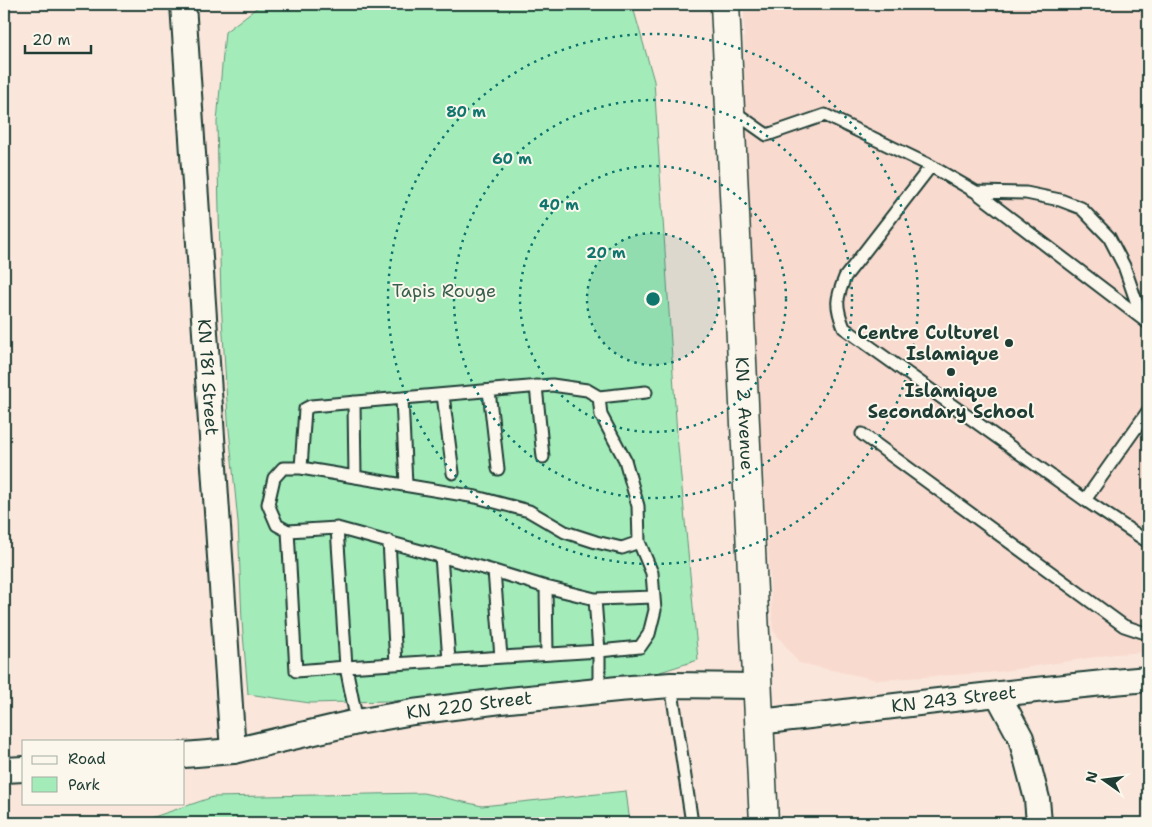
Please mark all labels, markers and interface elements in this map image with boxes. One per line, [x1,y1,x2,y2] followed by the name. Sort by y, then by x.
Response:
[25,22,91,54] scale bar
[32,30,71,50] text: 20 m
[446,102,486,122] text: 80 m
[492,149,532,169] text: 60 m
[539,195,579,215] text: 40 m
[586,243,626,263] text: 20 m
[392,279,496,303] park label: Tapis Rouge
[644,290,662,308] centre of rings
[192,318,224,436] street label: KN 181 Street
[857,321,999,366] place label: Centre Culturel Islamique
[1003,337,1015,349] marker: Centre Culturel Islamique
[730,356,759,471] street label: KN 2 Avenue
[945,366,957,378] marker: Islamique Secondary School
[868,379,1034,424] place label: Islamique Secondary School
[890,680,1018,718] street label: KN 243 Street
[404,686,533,725] street label: KN 220 Street
[22,740,185,804] legend
[68,749,106,769] text: Road
[1080,754,1130,804] north arrow
[1081,769,1101,784] text: N
[68,775,100,795] text: Park

